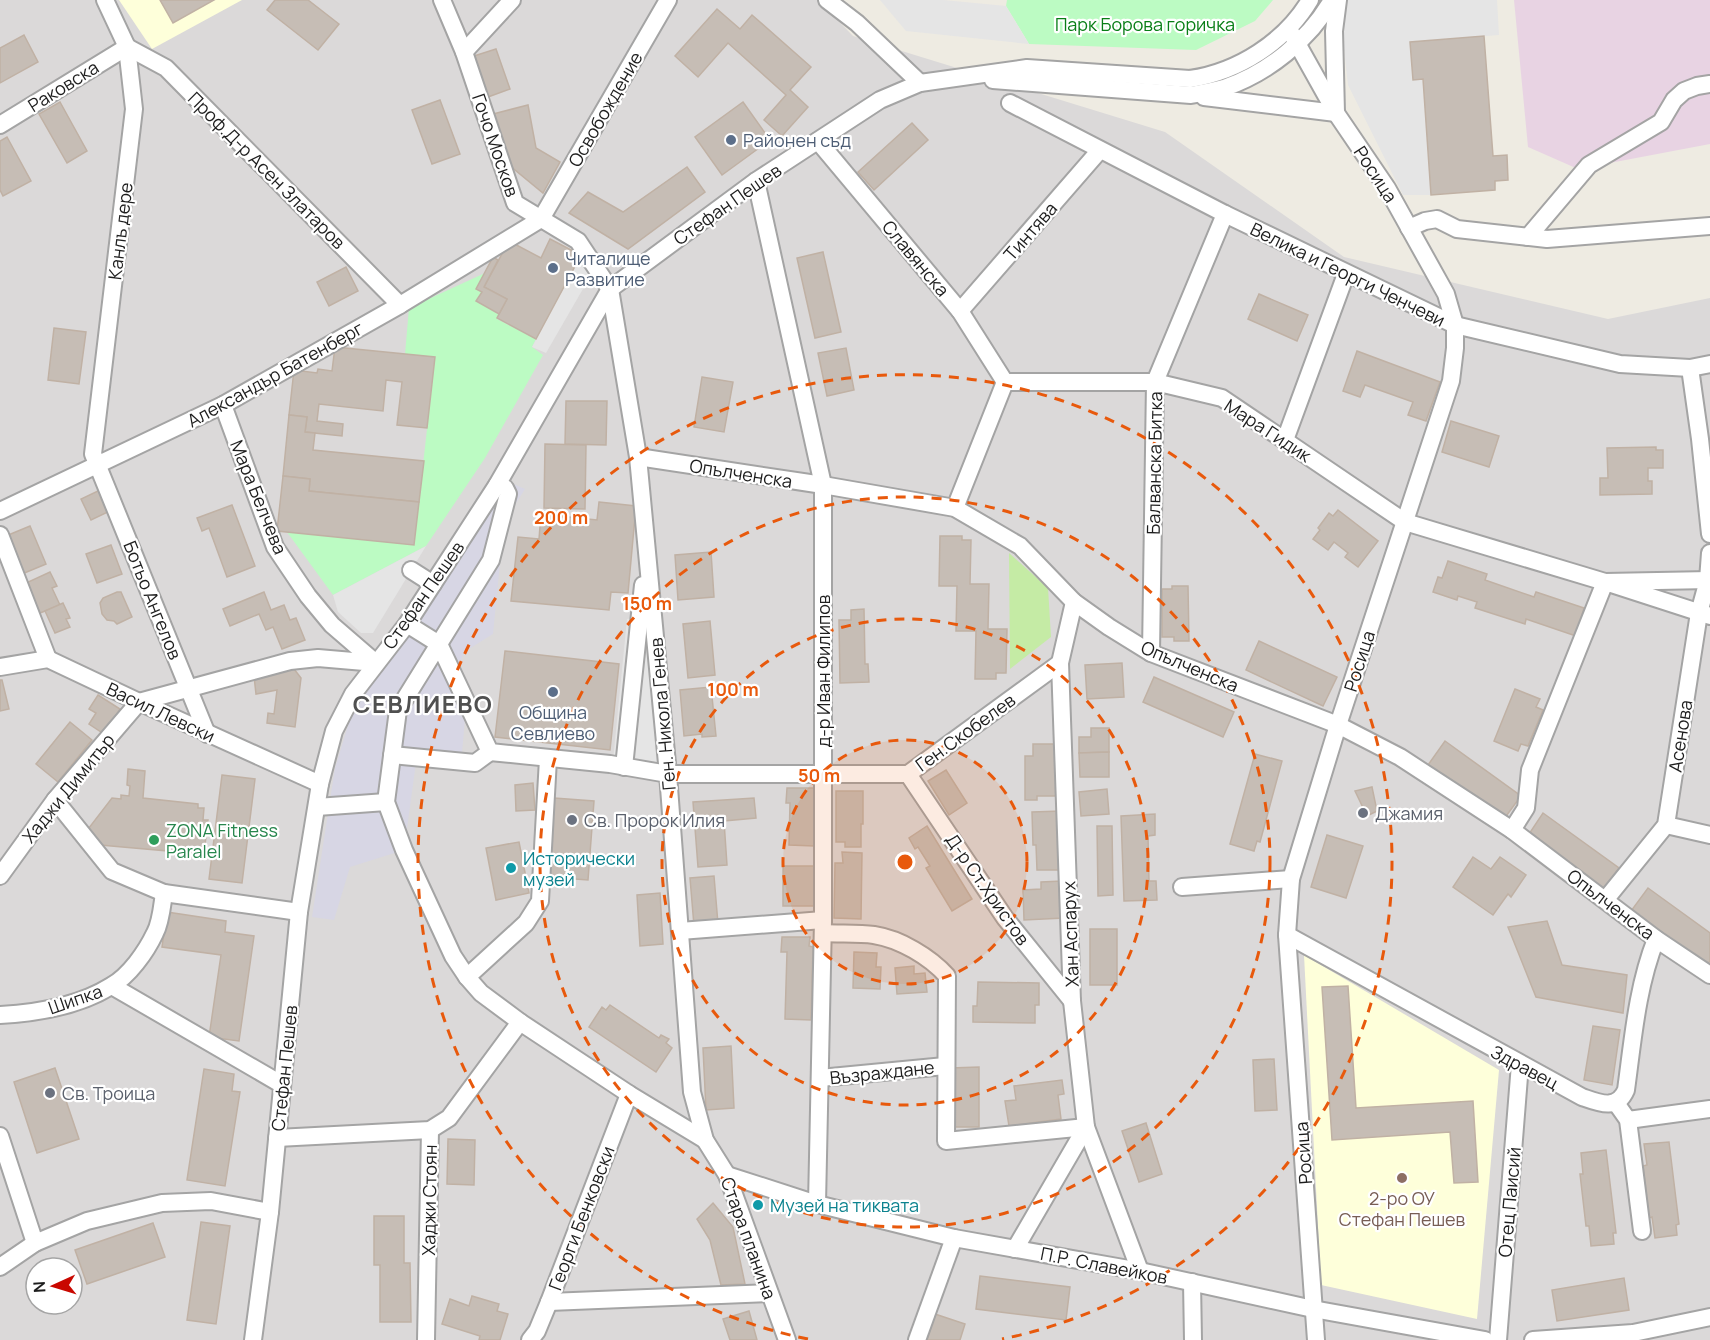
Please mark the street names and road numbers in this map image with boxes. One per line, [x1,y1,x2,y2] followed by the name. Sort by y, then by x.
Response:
[562,47,648,171] street label: Освобождение
[23,55,103,117] street label: Раковска
[183,86,351,254] street label: Проф.Д-р Асен Златаров
[467,90,525,200] street label: Гочо Москов
[1349,141,1403,207] street label: Росица
[668,158,786,250] street label: Стефан Пешев
[102,181,138,281] street label: Канлъ дере
[998,197,1062,265] street label: Тинтява
[877,215,955,301] street label: Славянска
[1247,216,1449,332] street label: Велика и Георги Ченчеви
[183,316,367,432] street label: Александър Батенберг
[1141,391,1167,535] street label: Балванска Битка
[1220,393,1317,468] street label: Мара Гидик
[225,436,293,558] street label: Мара Белчева
[688,453,794,493] street label: Опълченска
[377,536,469,654] street label: Стефан Пешев
[118,537,188,663] street label: Ботьо Ангелов
[811,594,835,747] street label: д-р Иван Филипов
[1338,627,1380,695] street label: Росица
[1138,635,1242,697] street label: Опълченска
[643,636,681,791] street label: Ген. Никола Генев
[103,676,219,748] street label: Васил Левски
[910,687,1020,776] street label: Ген.Скобелев
[1662,698,1698,774] street label: Асенова
[16,728,120,848] street label: Хаджи Димитър
[941,828,1036,950] street label: Д-р Ст.Христов
[1562,863,1660,945] street label: Опълченска
[1056,880,1084,987] street label: Хан Аспарух
[45,979,105,1019] street label: Шипка
[265,1003,303,1132] street label: Стефан Пешев
[1487,1039,1563,1095] street label: Здравец
[829,1055,935,1089] street label: Възраждане
[1289,1121,1317,1185] street label: Росица
[542,1143,620,1293] street label: Георги Бенковски
[416,1144,442,1256] street label: Хаджи Стоян
[1492,1146,1526,1258] street label: Отец Паисий
[716,1174,782,1302] street label: Стара планина
[1039,1241,1170,1289] street label: П.Р. Славейков

